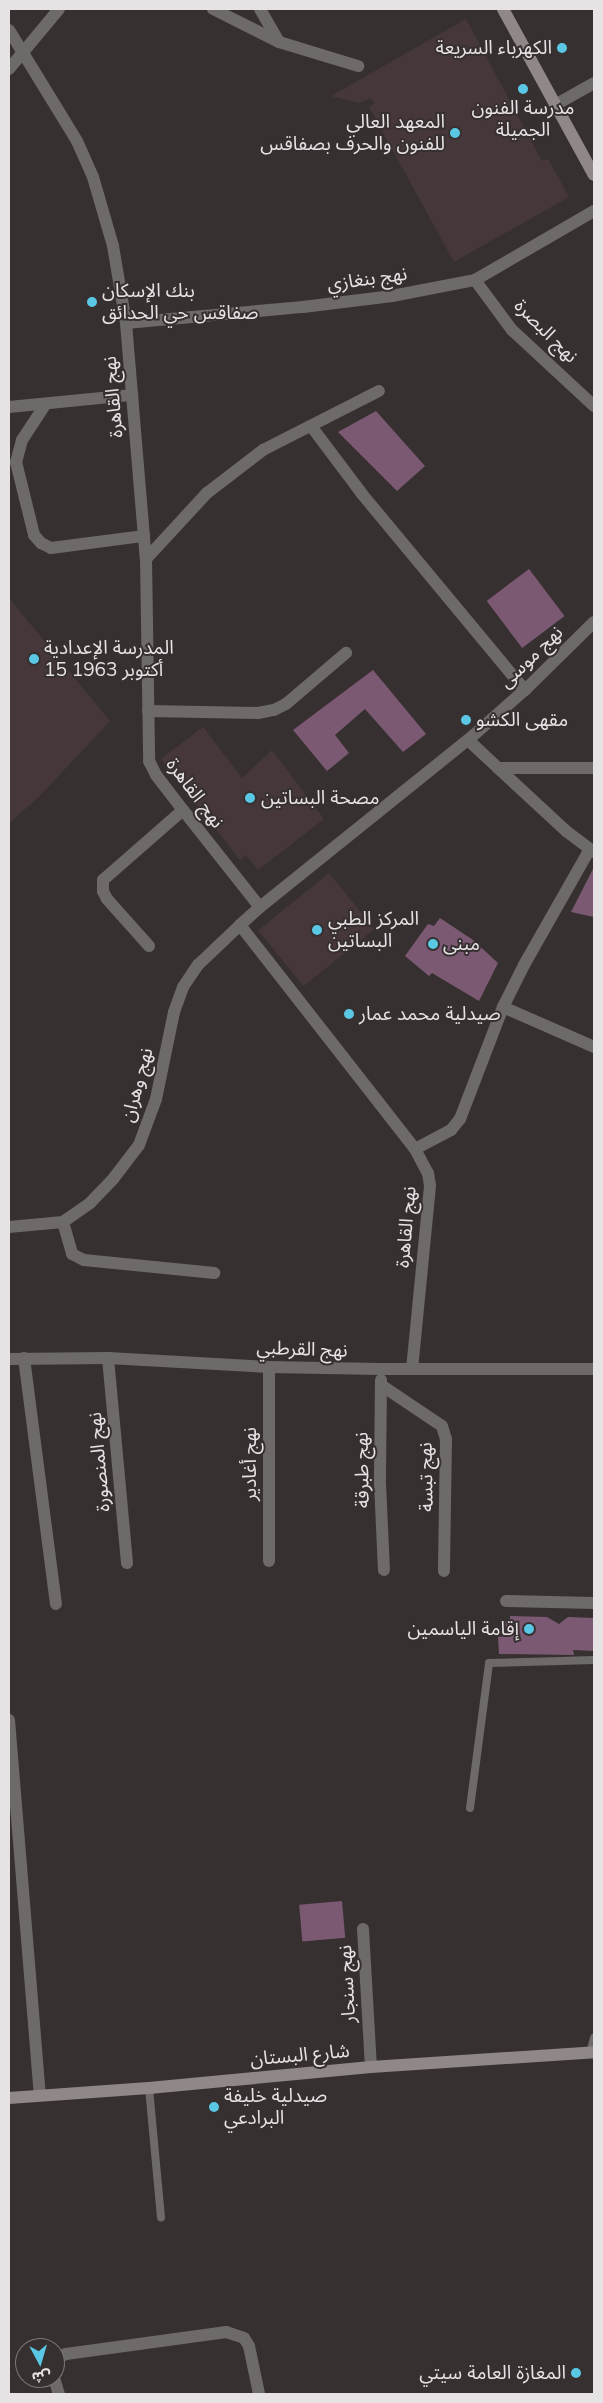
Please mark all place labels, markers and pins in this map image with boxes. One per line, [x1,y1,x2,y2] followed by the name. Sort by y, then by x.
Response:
[436,37,552,59] place label: الكهرباء السريعة
[556,42,568,54] marker: الكهرباء السريعة
[517,83,529,95] marker: مدرسة الفنون الجميلة
[472,97,574,141] place label: مدرسة الفنون الجميلة
[260,111,445,155] place label: المعهد العالي للفنون والحرف بصفاقس
[449,127,461,139] marker: المعهد العالي للفنون والحرف بصفاقس
[102,280,258,324] place label: بنك الإسكان صفاقس حي الحدائق
[86,296,98,308] marker: بنك الإسكان صفاقس حي الحدائق
[44,637,174,681] place label: المدرسة الإعدادية 15 أكتوبر 1963
[28,653,40,665] marker: المدرسة الإعدادية 15 أكتوبر 1963
[476,709,568,731] place label: مقهى الكشو
[460,714,472,726] marker: مقهى الكشو
[261,787,380,809] place label: مصحة البساتين
[243,791,257,805] marker: مصحة البساتين
[328,908,419,952] place label: المركز الطبي البساتين
[310,923,324,937] marker: المركز الطبي البساتين
[443,933,480,955] place label: مبنى
[427,938,439,950] marker: مبنى
[359,1003,501,1025] place label: صيدلية محمد عمار
[343,1008,355,1020] marker: صيدلية محمد عمار
[407,1618,519,1640] place label: إقامة الياسمين
[523,1623,535,1635] marker: إقامة الياسمين
[224,2085,327,2129] place label: صيدلية خليفة البرادعي
[208,2101,220,2113] marker: صيدلية خليفة البرادعي
[419,2362,566,2384] place label: المغازة العامة سيتي
[570,2367,582,2379] marker: المغازة العامة سيتي

